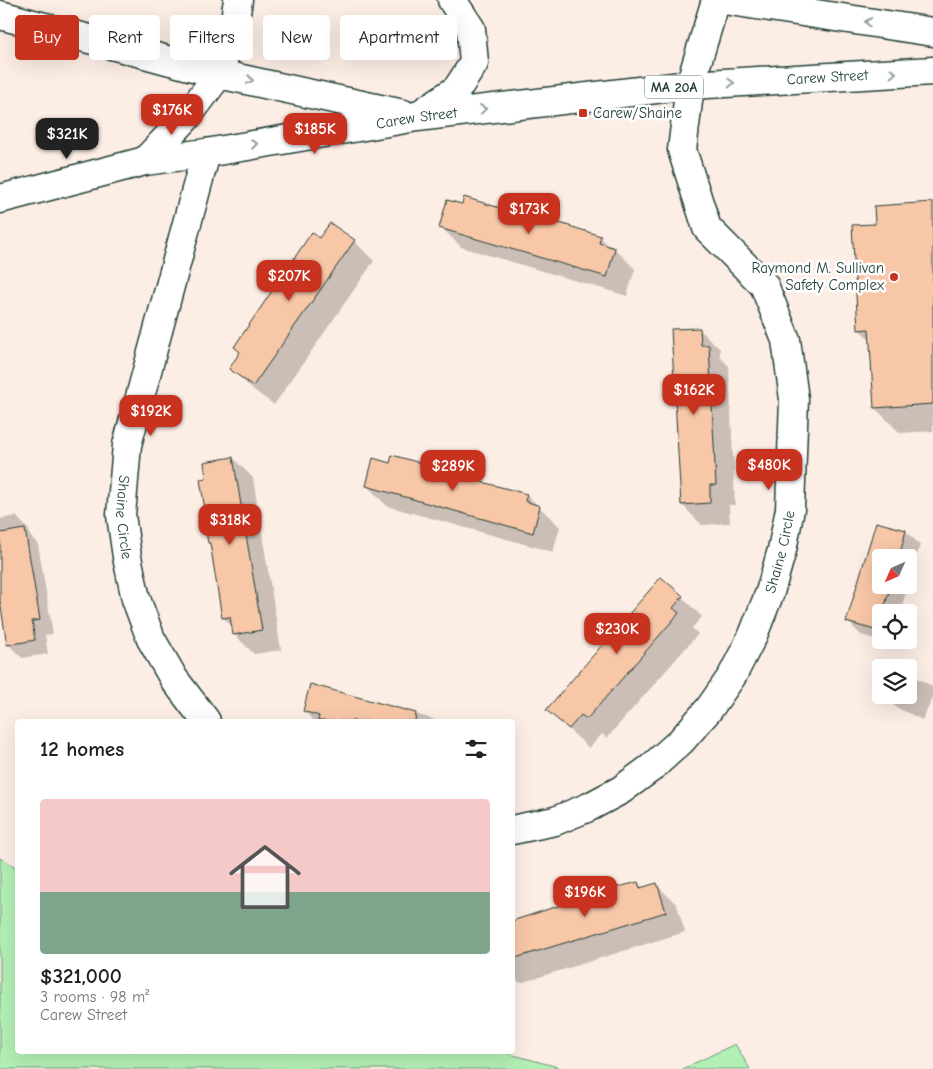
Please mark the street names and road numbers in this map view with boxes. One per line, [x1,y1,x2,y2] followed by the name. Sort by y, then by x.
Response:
[786,66,869,88] street label: Carew Street
[645,75,703,98] road number: MA 20A
[375,103,459,133] street label: Carew Street
[112,474,136,561] street label: Shaine Circle
[761,509,799,595] street label: Shaine Circle

